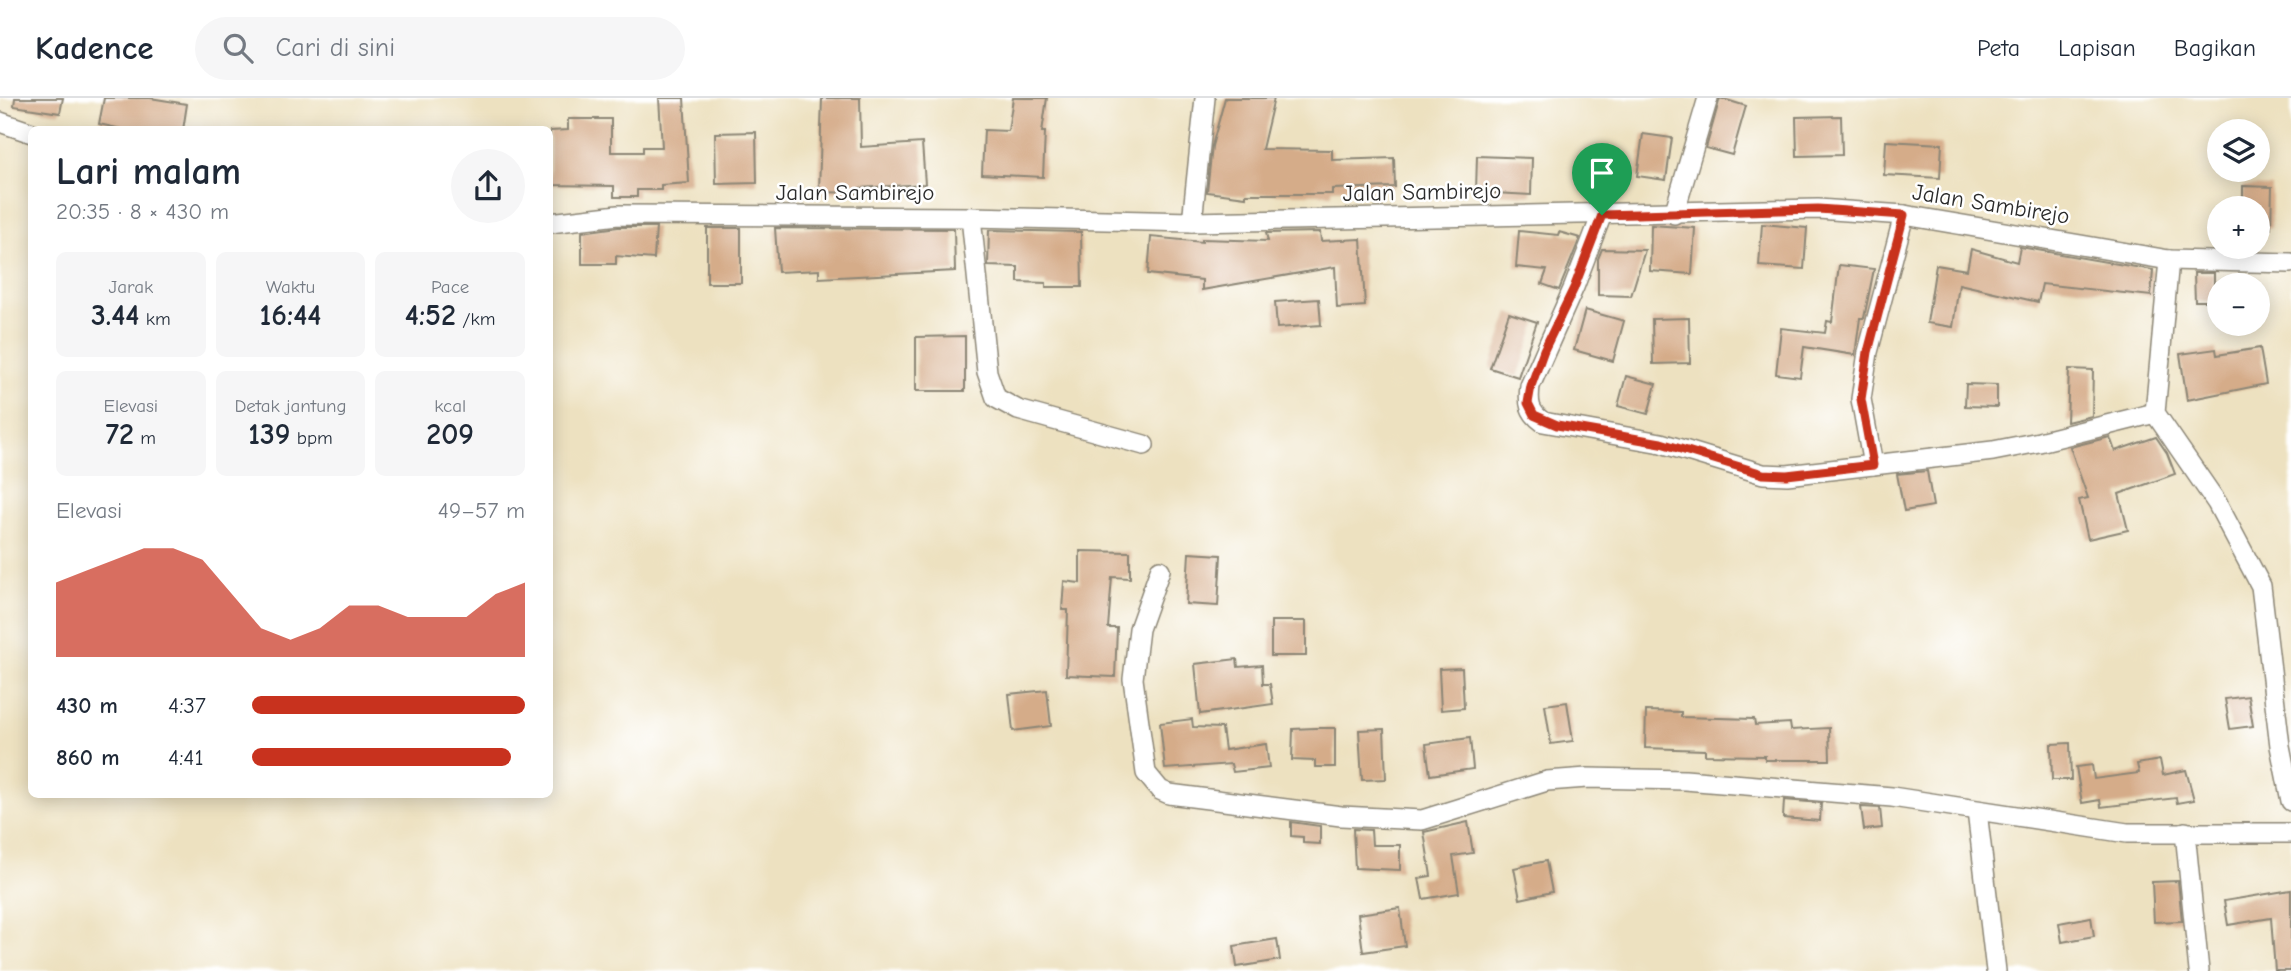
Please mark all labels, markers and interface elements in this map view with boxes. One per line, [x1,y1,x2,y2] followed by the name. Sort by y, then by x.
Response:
[195,17,685,80] search box
[35,29,153,67] text: Kadence
[219,29,257,67] icon: search
[275,33,395,63] text: Cari di sini
[1977,34,2020,62] text: Peta
[2058,34,2136,62] text: Lapisan
[2174,34,2256,62] text: Bagikan
[2207,119,2270,336] map controls
[2207,119,2270,182] button: layers
[1572,143,1632,215] pin
[451,149,525,223] button: share
[56,150,241,194] text: Lari malam
[1583,154,1621,192] icon: arrive
[1342,177,1502,207] street label: Jalan Sambirejo
[1911,178,2071,230] street label: Jalan Sambirejo
[776,179,934,206] street label: Jalan Sambirejo
[2207,196,2270,259] button: +
[56,198,229,225] text: 20:35 · 8 × 430 m
[2207,273,2270,336] button: −
[108,276,153,298] text: Jarak
[266,276,315,298] text: Waktu
[431,276,469,298] text: Pace
[91,298,139,333] text: 3.44
[260,298,321,333] text: 16:44
[405,298,456,333] text: 4:52
[139,308,171,330] text: km
[456,308,496,330] text: /km
[103,395,158,417] text: Elevasi
[234,395,347,417] text: Detak jantung
[434,395,466,417] text: kcal
[106,417,134,452] text: 72
[248,417,290,452] text: 139
[426,417,474,452] text: 209
[134,427,156,449] text: m
[290,427,333,449] text: bpm
[56,497,122,524] text: Elevasi
[438,497,525,524] text: 49–57 m
[56,692,118,719] text: 430 m
[168,692,206,719] text: 4:37
[56,744,119,771] text: 860 m
[168,744,204,771] text: 4:41

